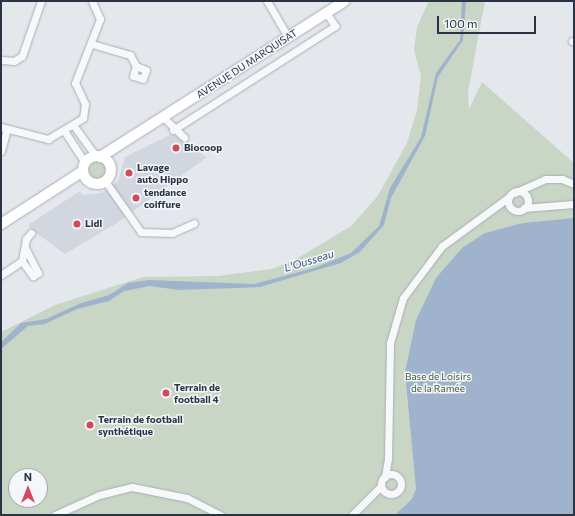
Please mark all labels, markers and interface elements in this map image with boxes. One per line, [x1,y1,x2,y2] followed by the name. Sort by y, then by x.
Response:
[439,8,538,34] scale bar
[444,16,478,30] text: 100 m
[194,27,300,101] street label: AVENUE DU MARQUISAT
[184,142,222,154] place label: Biocoop
[171,143,181,153] marker: Biocoop
[137,161,188,184] place label: Lavage auto Hippo
[124,168,134,178] marker: Lavage auto Hippo
[144,186,186,210] place label: tendance coiffure
[131,193,141,203] marker: tendance coiffure
[85,218,102,230] place label: Lidl
[72,219,82,229] marker: Lidl
[283,247,335,275] water label: L'Ousseau
[405,370,471,394] park label: Base de Loisirs de la Ramée
[174,381,220,404] place label: Terrain de football 4
[161,388,171,398] marker: Terrain de football 4
[98,413,183,436] place label: Terrain de football synthétique
[85,420,95,430] marker: Terrain de football synthétique
[8,468,48,508] north arrow
[24,470,32,483] text: N

